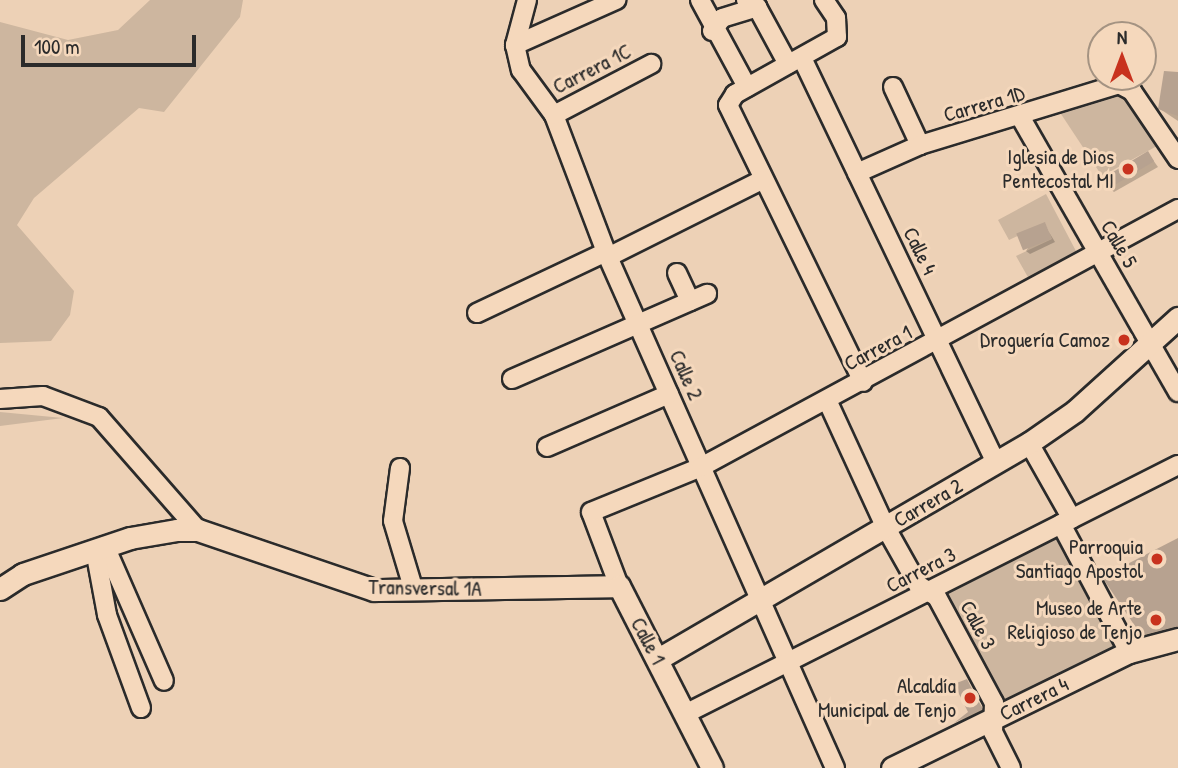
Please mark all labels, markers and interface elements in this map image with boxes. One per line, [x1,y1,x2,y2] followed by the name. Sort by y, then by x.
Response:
[24,21,200,65] scale bar
[1087,21,1157,91] north arrow
[1117,24,1127,50] text: N
[34,32,80,61] text: 100 m
[549,39,635,99] street label: Carrera 1C
[941,80,1027,128] street label: Carrera 1D
[1002,144,1114,194] place label: Iglesia de Dios Pentecostal MI
[1120,161,1136,177] marker: Iglesia de Dios Pentecostal MI
[1095,216,1143,272] street label: Calle 5
[898,223,942,279] street label: Calle 4
[840,320,916,376] street label: Carrera 1
[980,327,1110,353] place label: Droguería Camoz
[1116,332,1132,348] marker: Droguería Camoz
[664,346,708,404] street label: Calle 2
[889,473,967,533] street label: Carrera 2
[1016,534,1143,584] place label: Parroquia Santiago Apostol
[882,542,960,598] street label: Carrera 3
[1149,551,1165,567] marker: Parroquia Santiago Apostol
[368,574,482,602] street label: Transversal 1A
[1007,595,1142,645] place label: Museo de Arte Religioso de Tenjo
[955,596,1001,654] street label: Calle 3
[1148,612,1164,628] marker: Museo de Arte Religioso de Tenjo
[625,613,671,669] street label: Calle 1
[996,672,1072,726] street label: Carrera 4
[818,673,956,723] place label: Alcaldía Municipal de Tenjo
[962,690,978,706] marker: Alcaldía Municipal de Tenjo

